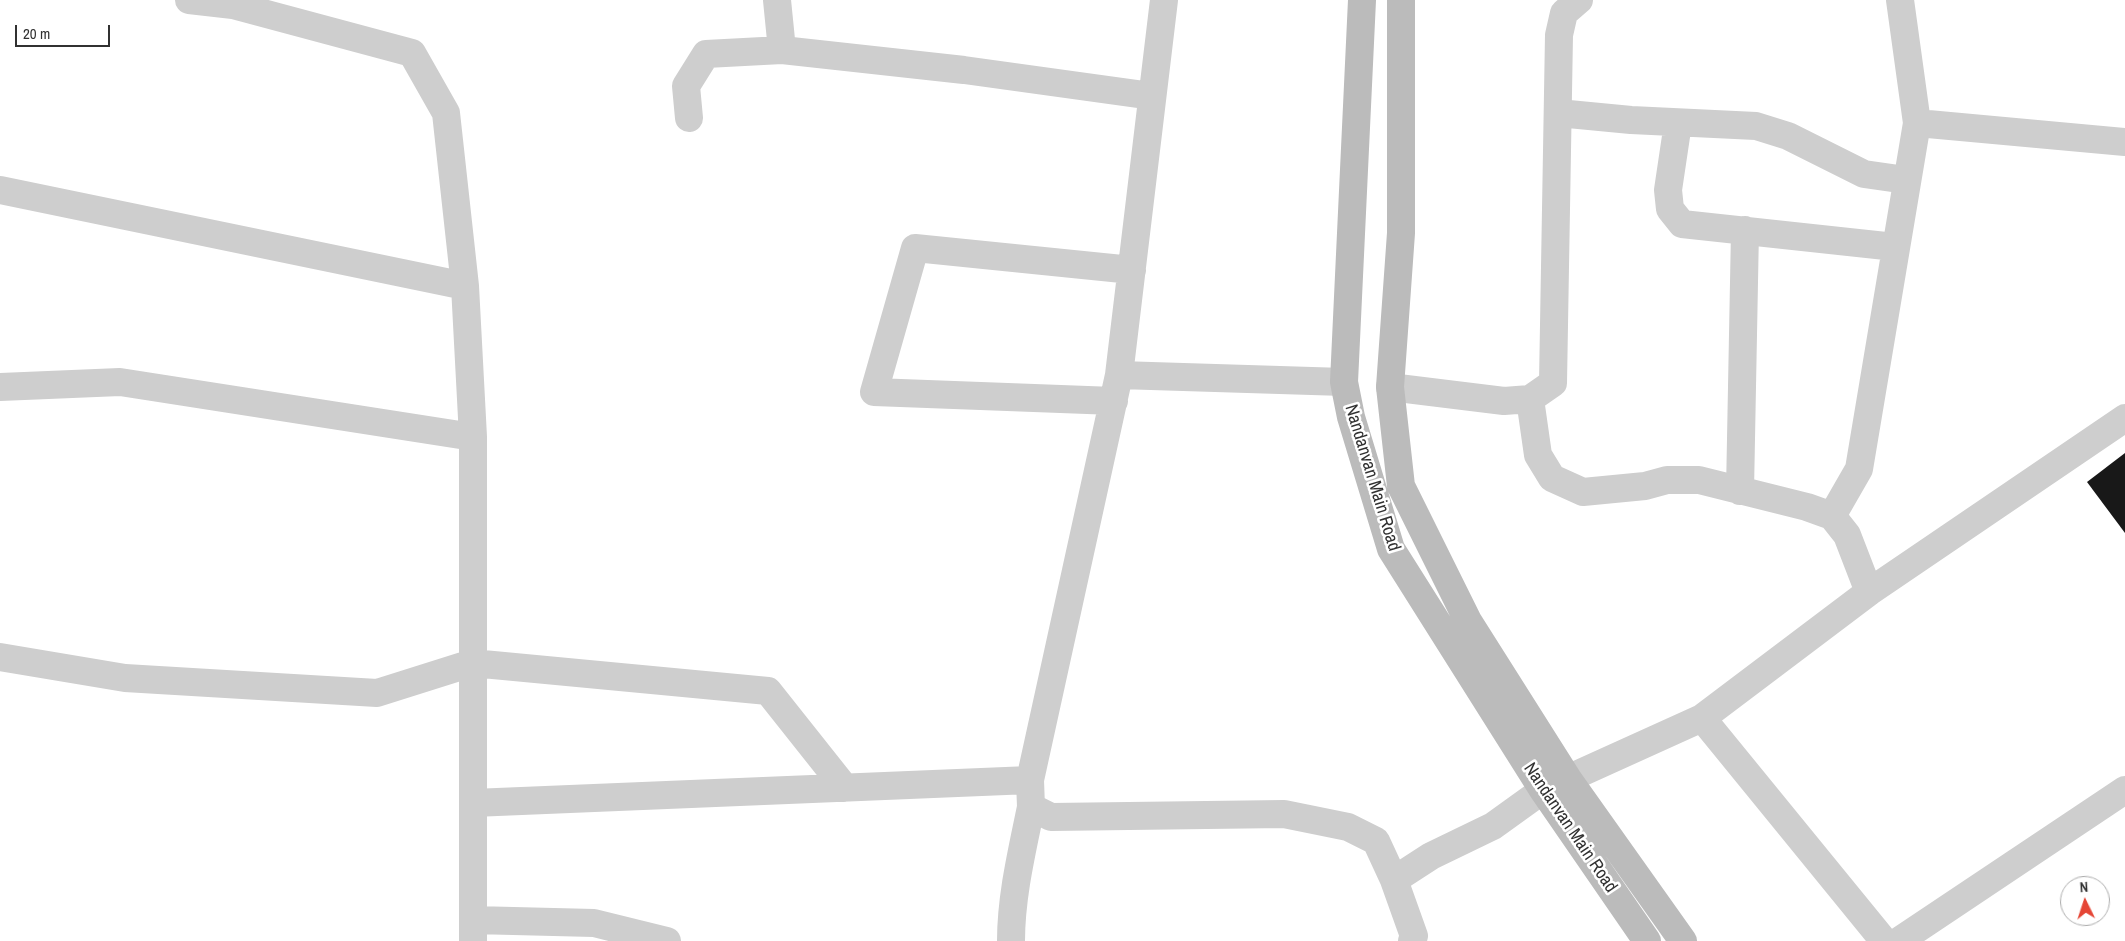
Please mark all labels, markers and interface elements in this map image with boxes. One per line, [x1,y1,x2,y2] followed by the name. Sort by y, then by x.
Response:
[18,15,112,47] scale bar
[23,23,50,44] text: 20 m
[1339,402,1405,554] street label: Nandanvan Main Road
[1519,759,1621,897] street label: Nandanvan Main Road
[2060,876,2110,926] north arrow
[2079,878,2089,896] text: N

